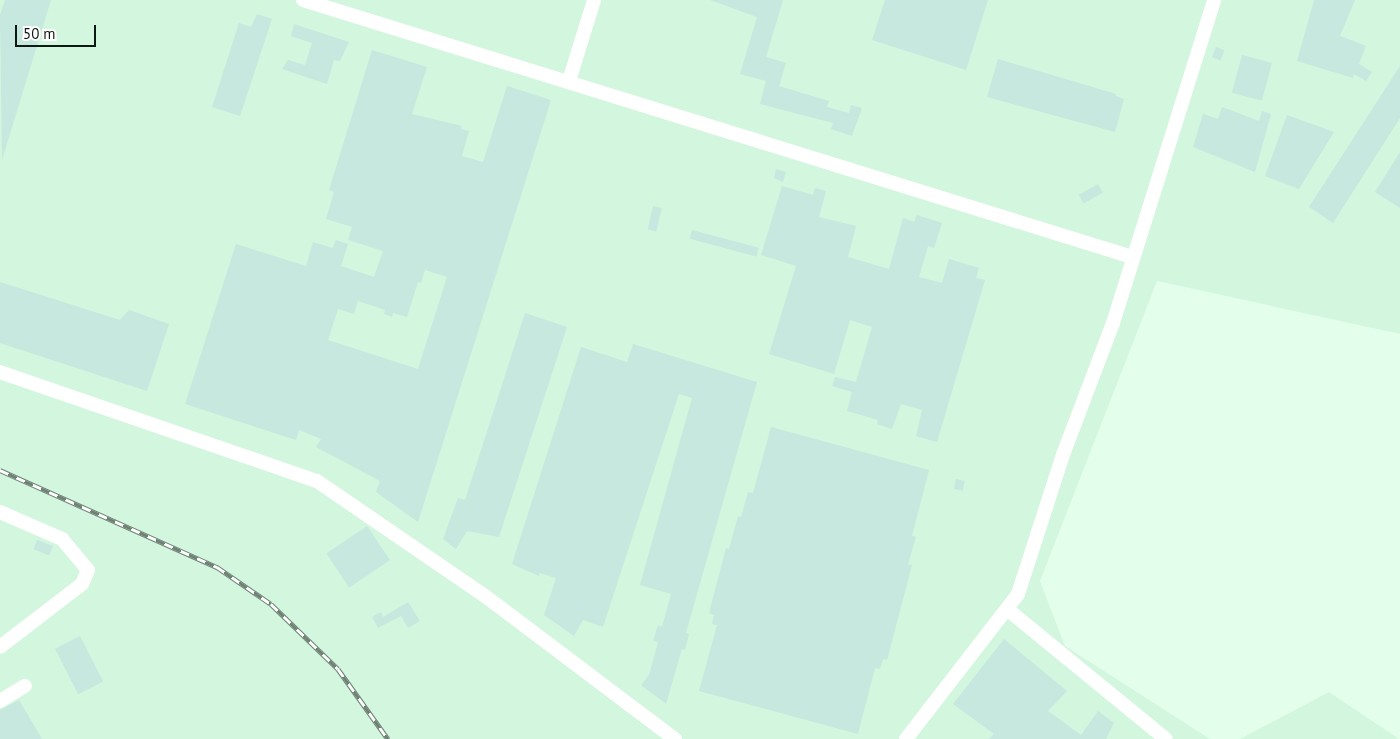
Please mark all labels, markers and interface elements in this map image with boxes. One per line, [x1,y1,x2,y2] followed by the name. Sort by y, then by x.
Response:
[18,15,99,47] scale bar
[23,24,56,43] text: 50 m

